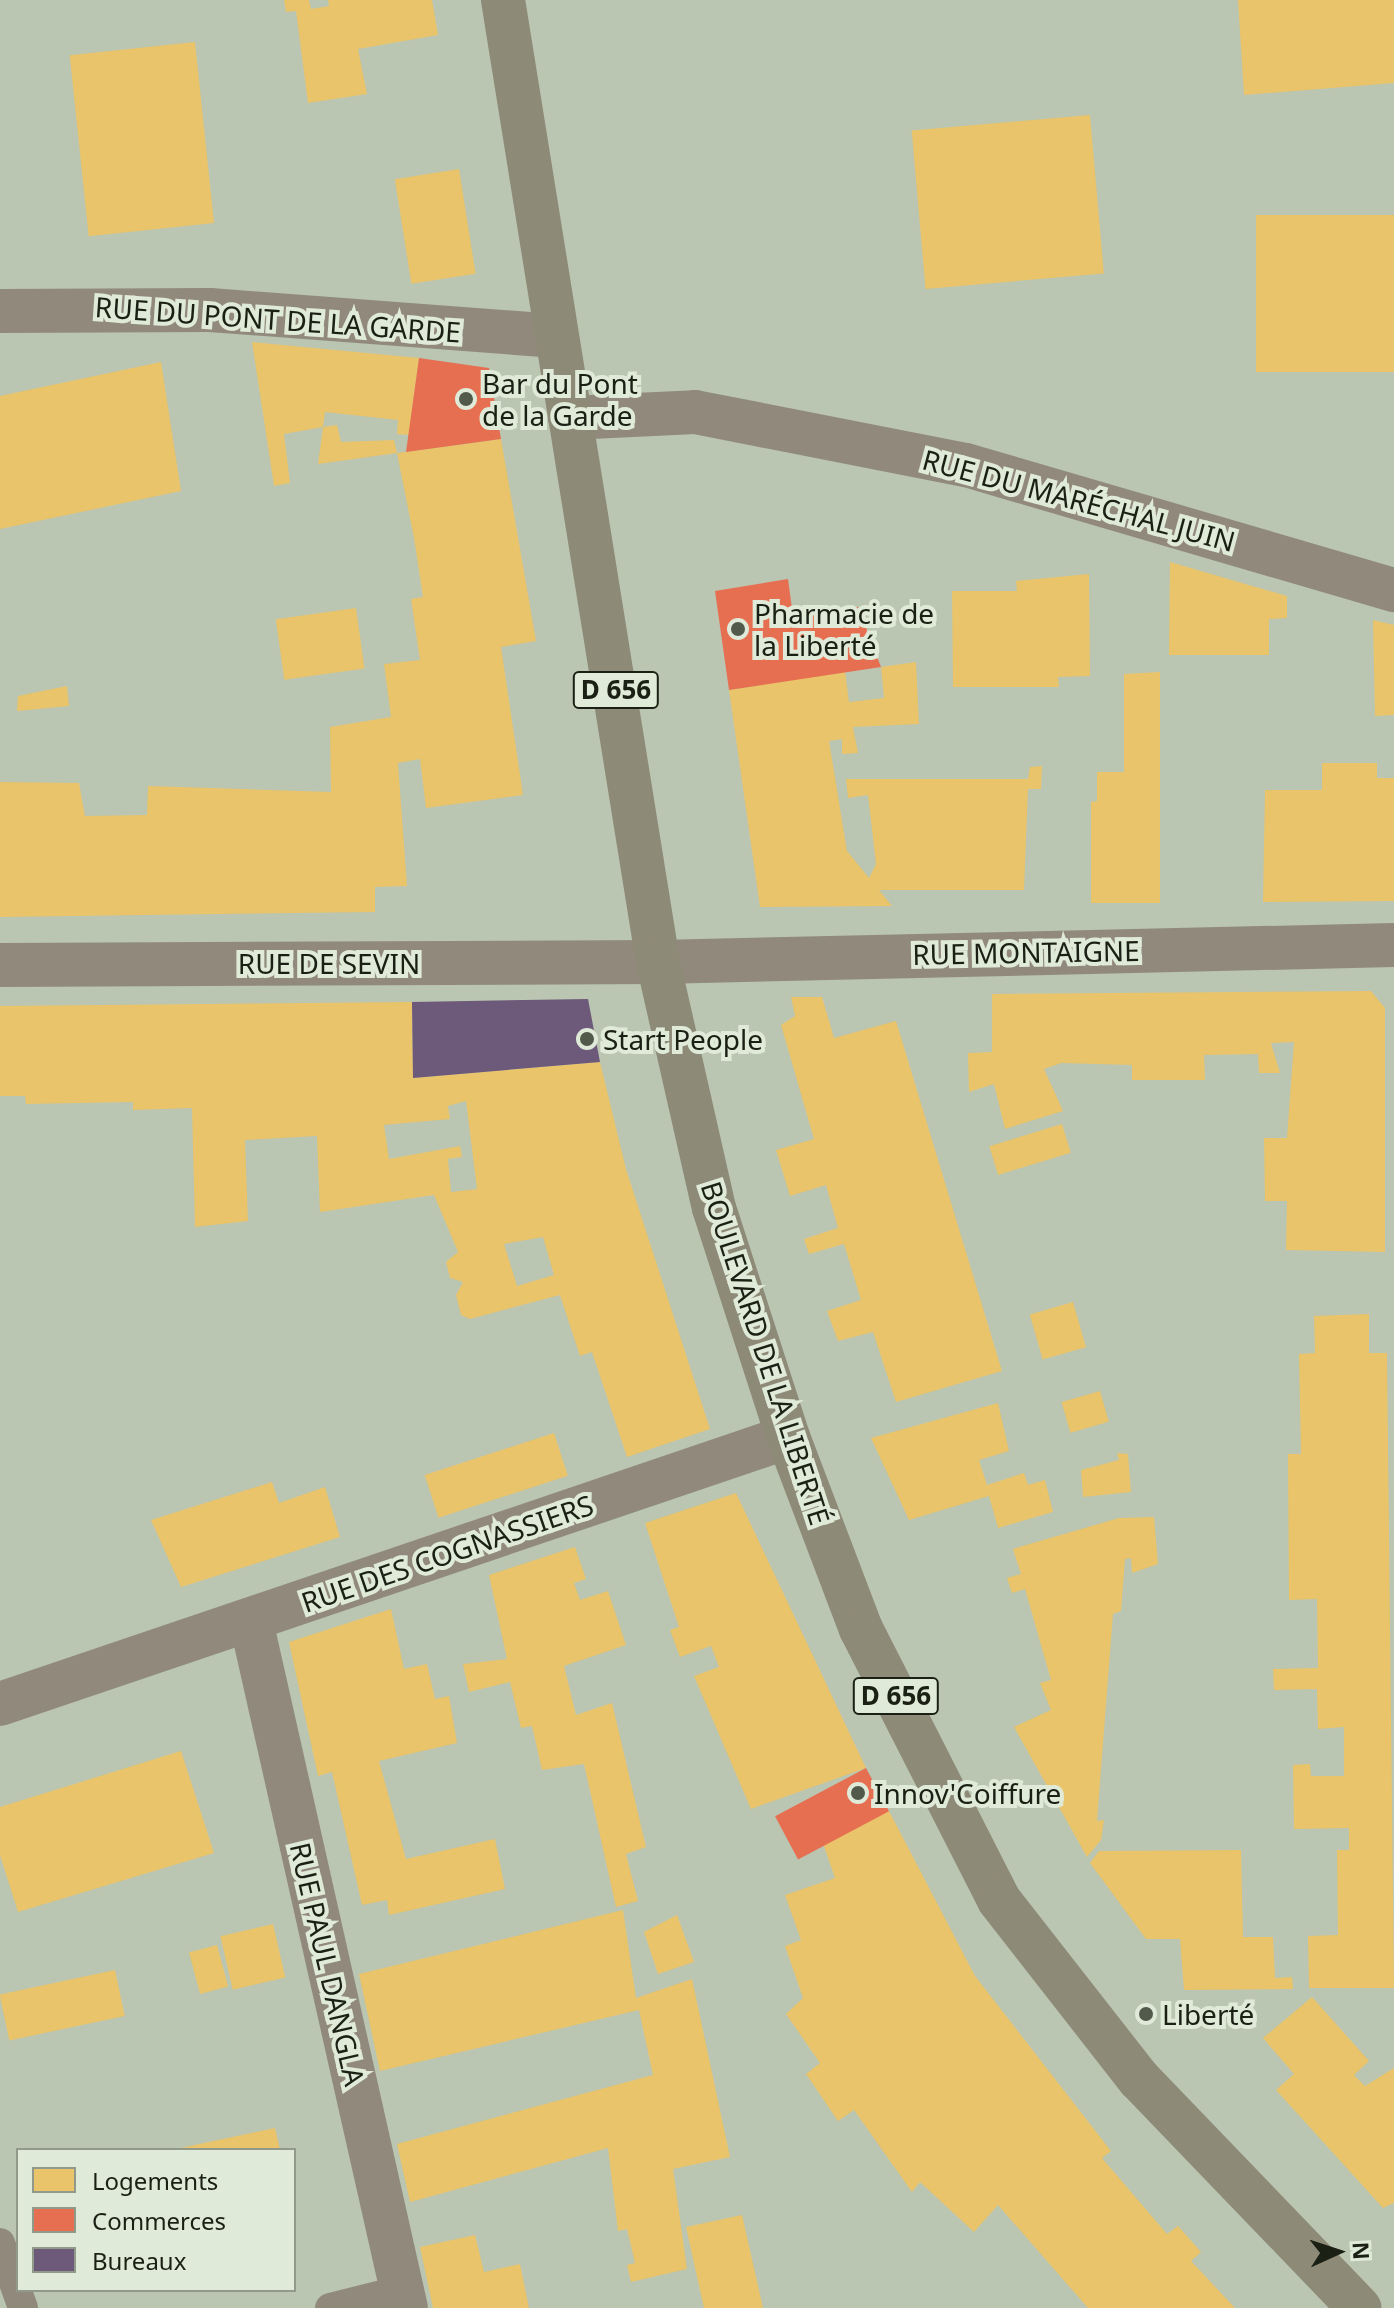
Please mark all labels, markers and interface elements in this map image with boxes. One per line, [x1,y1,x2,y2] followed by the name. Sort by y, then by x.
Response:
[94,289,462,349] street label: RUE DU PONT DE LA GARDE
[482,366,638,432] place label: Bar du Pont de la Garde
[457,390,475,408] marker: Bar du Pont de la Garde
[919,442,1239,558] street label: RUE DU MARÉCHAL JUIN
[754,596,934,662] place label: Pharmacie de la Liberté
[729,620,747,638] marker: Pharmacie de la Liberté
[572,668,660,712] road number: D 656
[912,933,1140,971] street label: RUE MONTAIGNE
[238,946,420,980] street label: RUE DE SEVIN
[603,1022,763,1056] place label: Start People
[578,1030,596,1048] marker: Start People
[695,1177,837,1529] street label: BOULEVARD DE LA LIBERTÉ
[297,1487,597,1619] street label: RUE DES COGNASSIERS
[852,1674,940,1718] road number: D 656
[874,1776,1061,1810] place label: Innov'Coiffure
[849,1784,867,1802] marker: Innov'Coiffure
[284,1839,372,2089] street label: RUE PAUL DANGLA
[1162,1997,1254,2031] place label: Liberté
[1137,2005,1155,2023] marker: Liberté
[16,2148,296,2292] legend
[92,2164,218,2197] text: Logements
[92,2204,226,2237] text: Commerces
[1298,2212,1378,2292] north arrow
[1347,2241,1377,2260] text: N
[92,2244,186,2277] text: Bureaux

